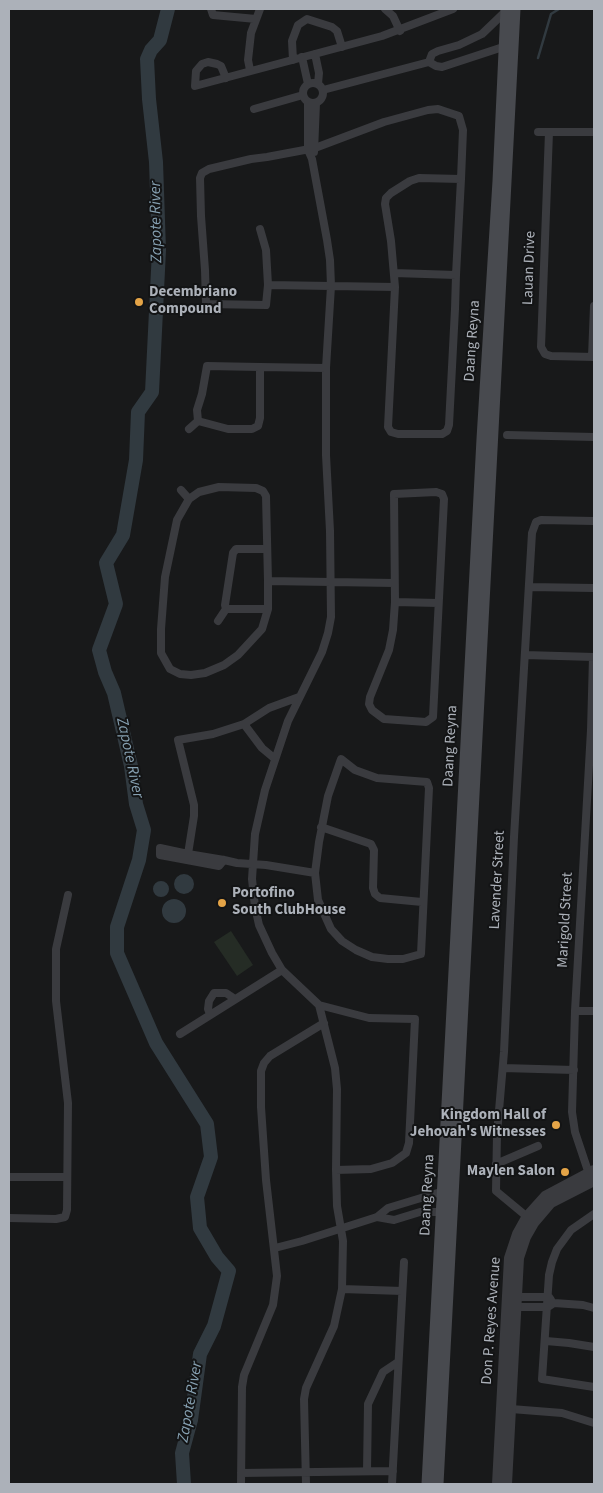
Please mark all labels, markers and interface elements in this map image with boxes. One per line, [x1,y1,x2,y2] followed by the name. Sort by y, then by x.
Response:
[147,181,167,263] water label: Zapote River
[520,231,540,305] street label: Lauan Drive
[149,284,237,319] place label: Decembriano Compound
[133,296,145,308] marker: Decembriano Compound
[461,300,485,382] street label: Daang Reyna
[440,705,462,787] street label: Daang Reyna
[111,716,147,800] water label: Zapote River
[486,830,510,930] street label: Lavender Street
[555,872,577,968] street label: Marigold Street
[232,885,346,920] place label: Portofino South ClubHouse
[216,897,228,909] marker: Portofino South ClubHouse
[410,1107,546,1142] place label: Kingdom Hall of Jehovah's Witnesses
[550,1119,562,1131] marker: Kingdom Hall of Jehovah's Witnesses
[417,1154,439,1236] street label: Daang Reyna
[467,1163,555,1181] place label: Maylen Salon
[559,1166,571,1178] marker: Maylen Salon
[479,1257,505,1385] street label: Don P. Reyes Avenue
[174,1360,208,1444] water label: Zapote River

